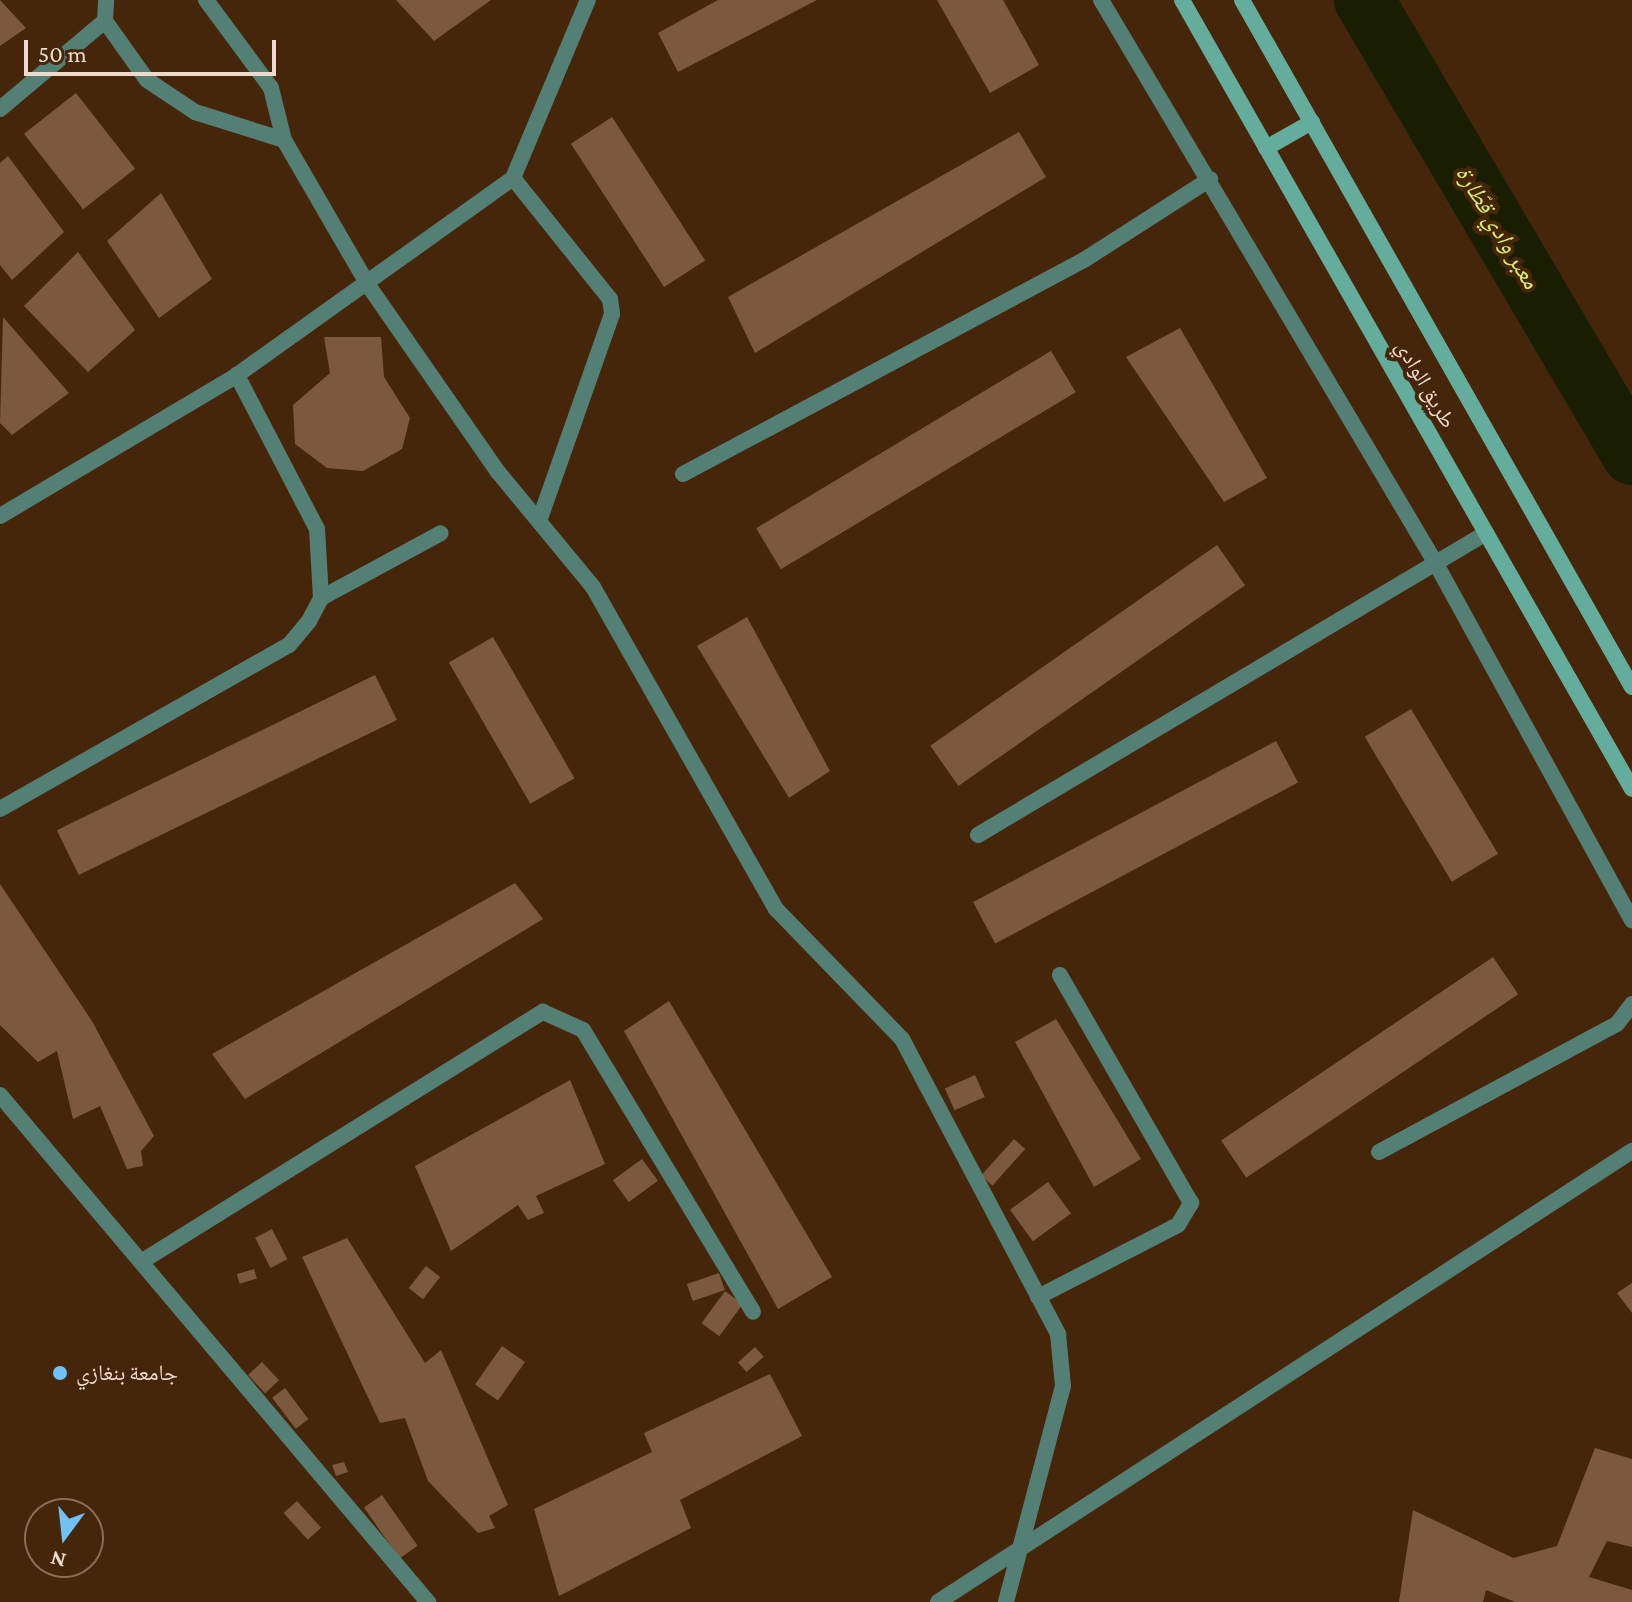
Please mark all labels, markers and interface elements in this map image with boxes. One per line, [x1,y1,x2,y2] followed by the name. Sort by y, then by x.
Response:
[28,24,280,74] scale bar
[38,40,87,67] text: 50 m
[1450,160,1546,294] water label: معبر وادي قطّارة
[1390,335,1462,433] street label: طريق الوادي
[76,1360,178,1386] place label: جامعة بنغازي
[51,1364,69,1382] marker: جامعة بنغازي
[24,1498,104,1578] north arrow
[48,1546,69,1574] text: N

